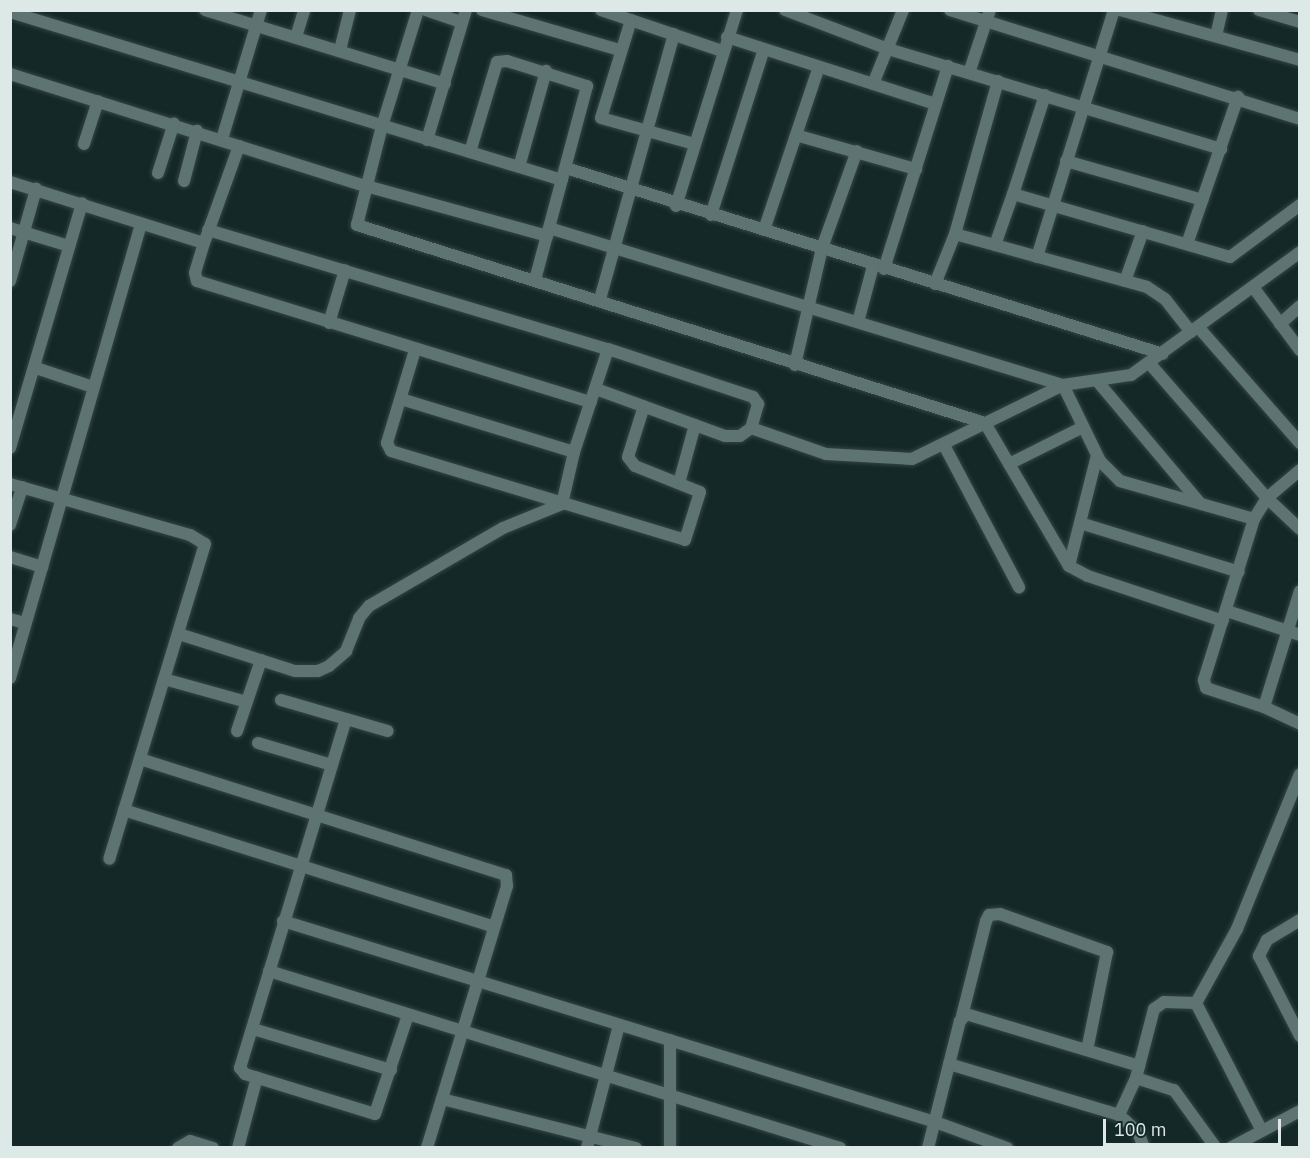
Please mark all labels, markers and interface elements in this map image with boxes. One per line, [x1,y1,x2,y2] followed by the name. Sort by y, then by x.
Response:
[1106,1107,1284,1145] scale bar
[1114,1118,1166,1141] text: 100 m

